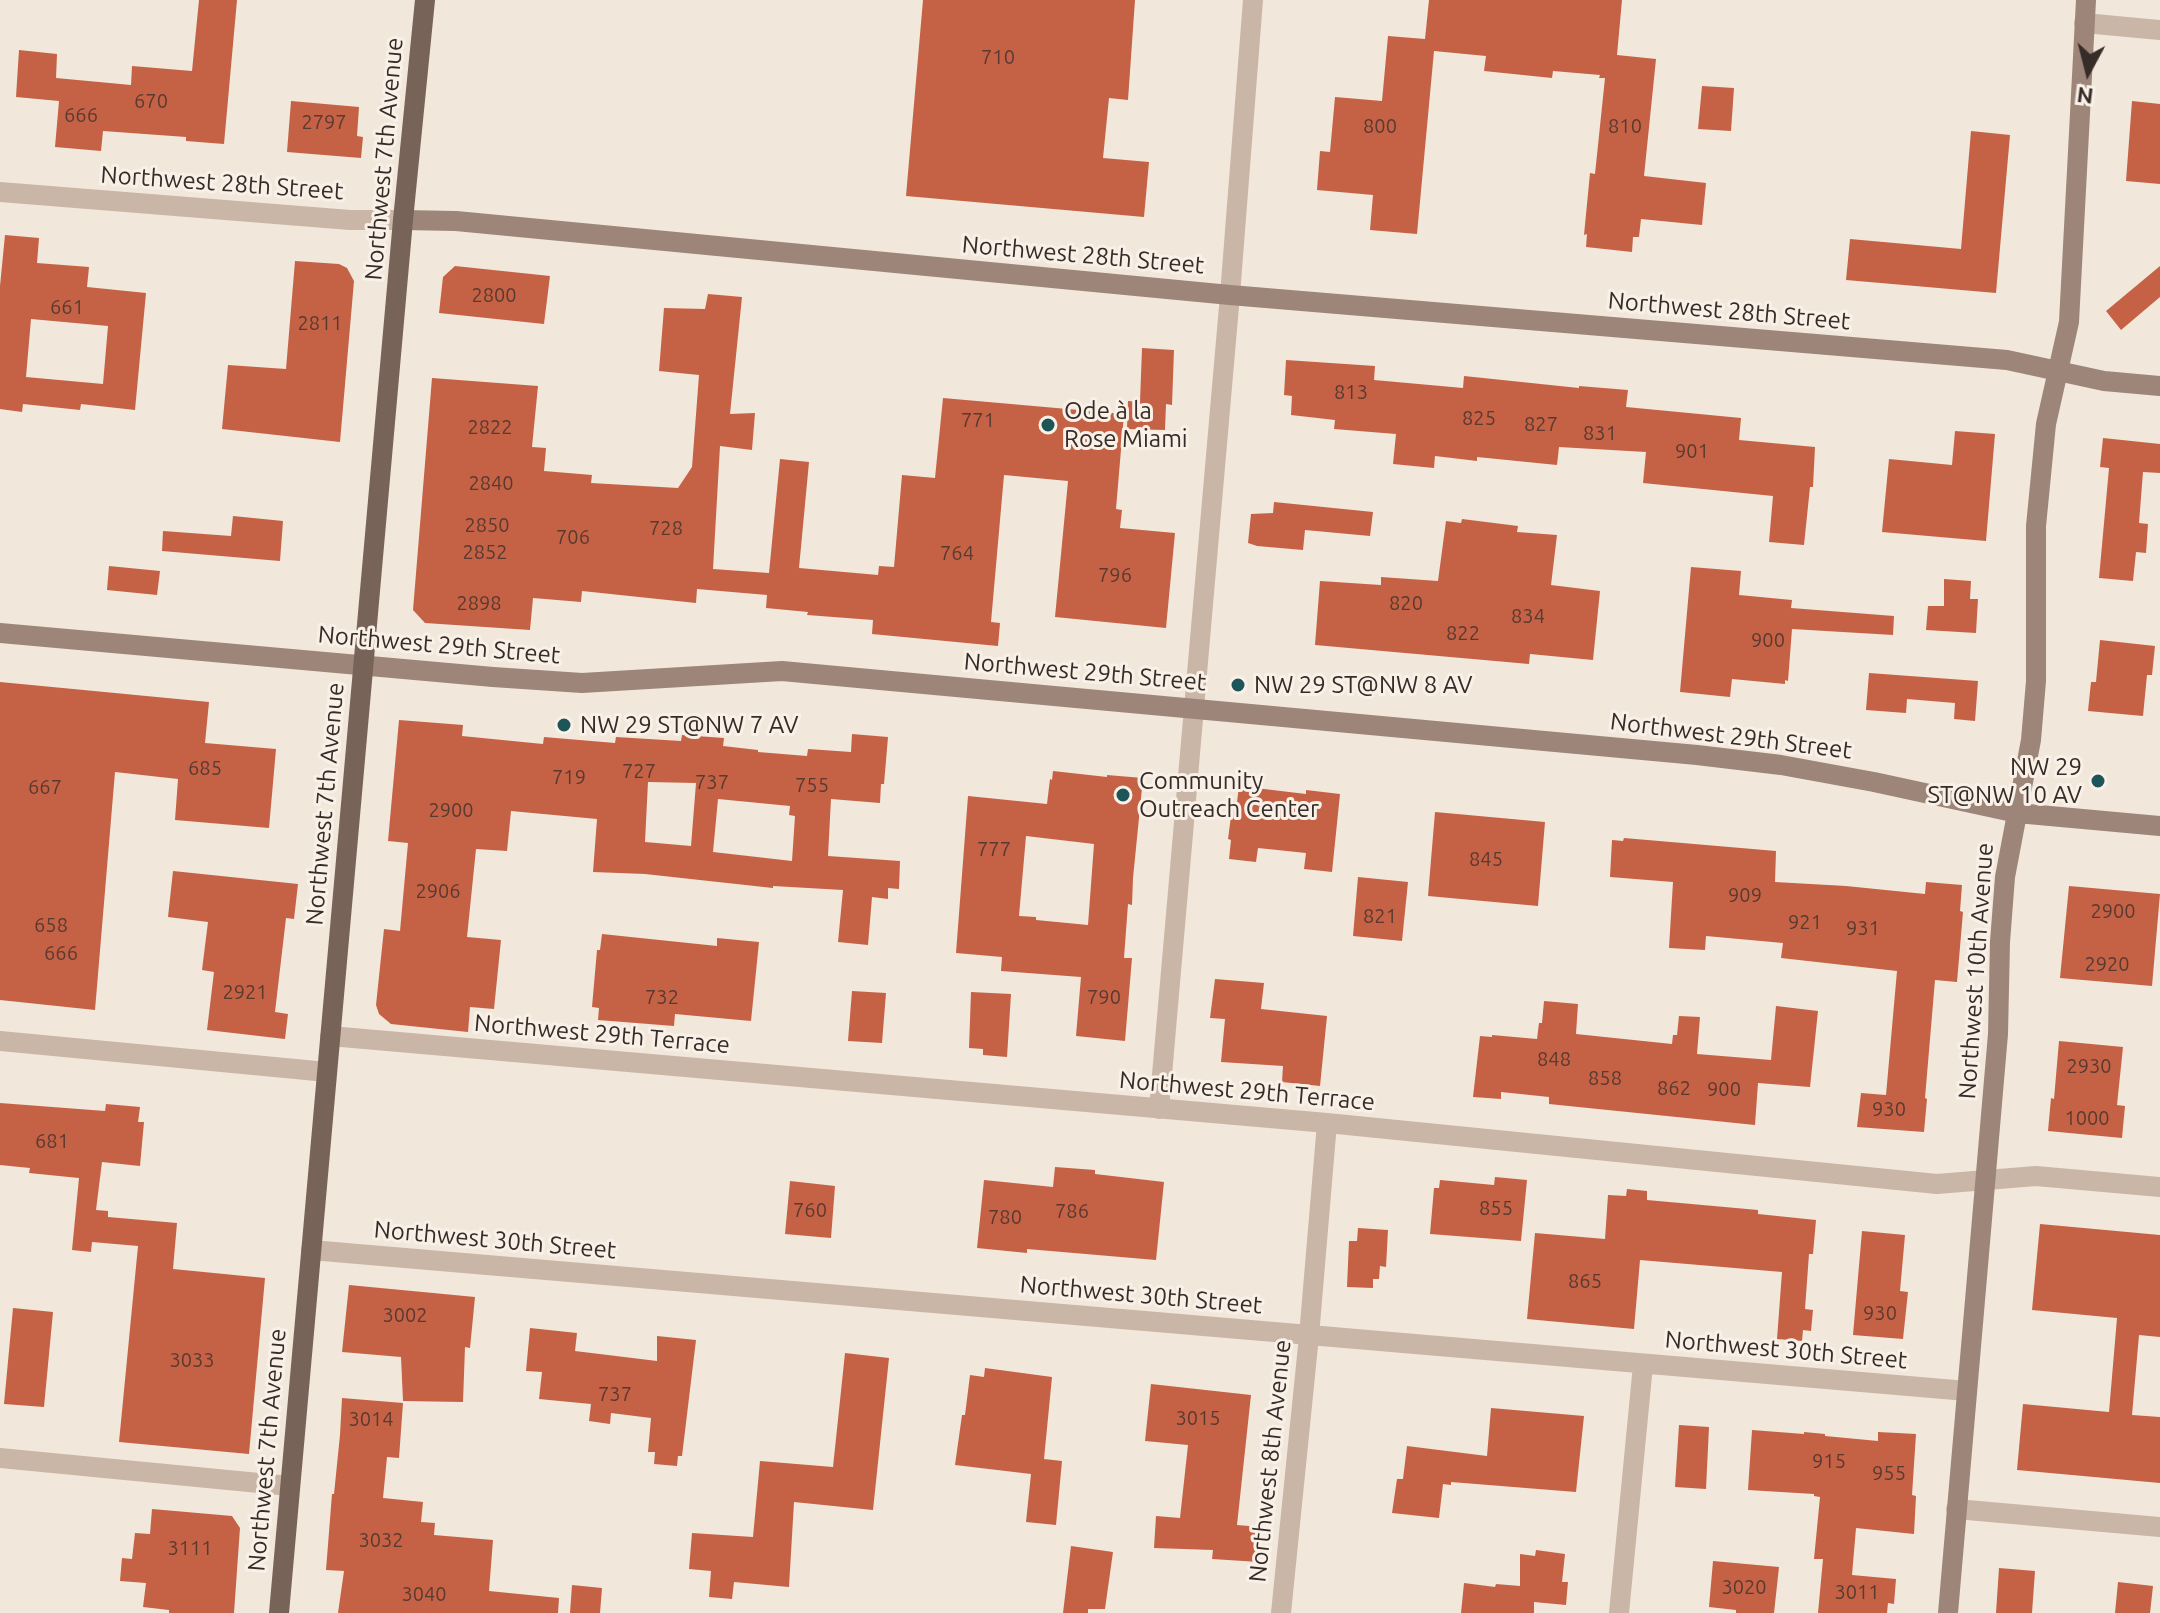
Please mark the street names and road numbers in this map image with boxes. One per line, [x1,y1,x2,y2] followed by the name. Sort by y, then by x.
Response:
[359,36,409,282] street label: Northwest 7th Avenue
[100,160,344,206] street label: Northwest 28th Street
[961,230,1205,280] street label: Northwest 28th Street
[1607,286,1851,336] street label: Northwest 28th Street
[317,620,561,670] street label: Northwest 29th Street
[963,647,1207,697] street label: Northwest 29th Street
[300,681,350,927] street label: Northwest 7th Avenue
[1609,707,1853,765] street label: Northwest 29th Street
[1953,842,1999,1100] street label: Northwest 10th Avenue
[473,1008,731,1060] street label: Northwest 29th Terrace
[1118,1065,1376,1117] street label: Northwest 29th Terrace
[373,1215,617,1265] street label: Northwest 30th Street
[1019,1270,1263,1320] street label: Northwest 30th Street
[1664,1325,1908,1375] street label: Northwest 30th Street
[242,1327,292,1573] street label: Northwest 7th Avenue
[1243,1338,1297,1584] street label: Northwest 8th Avenue

